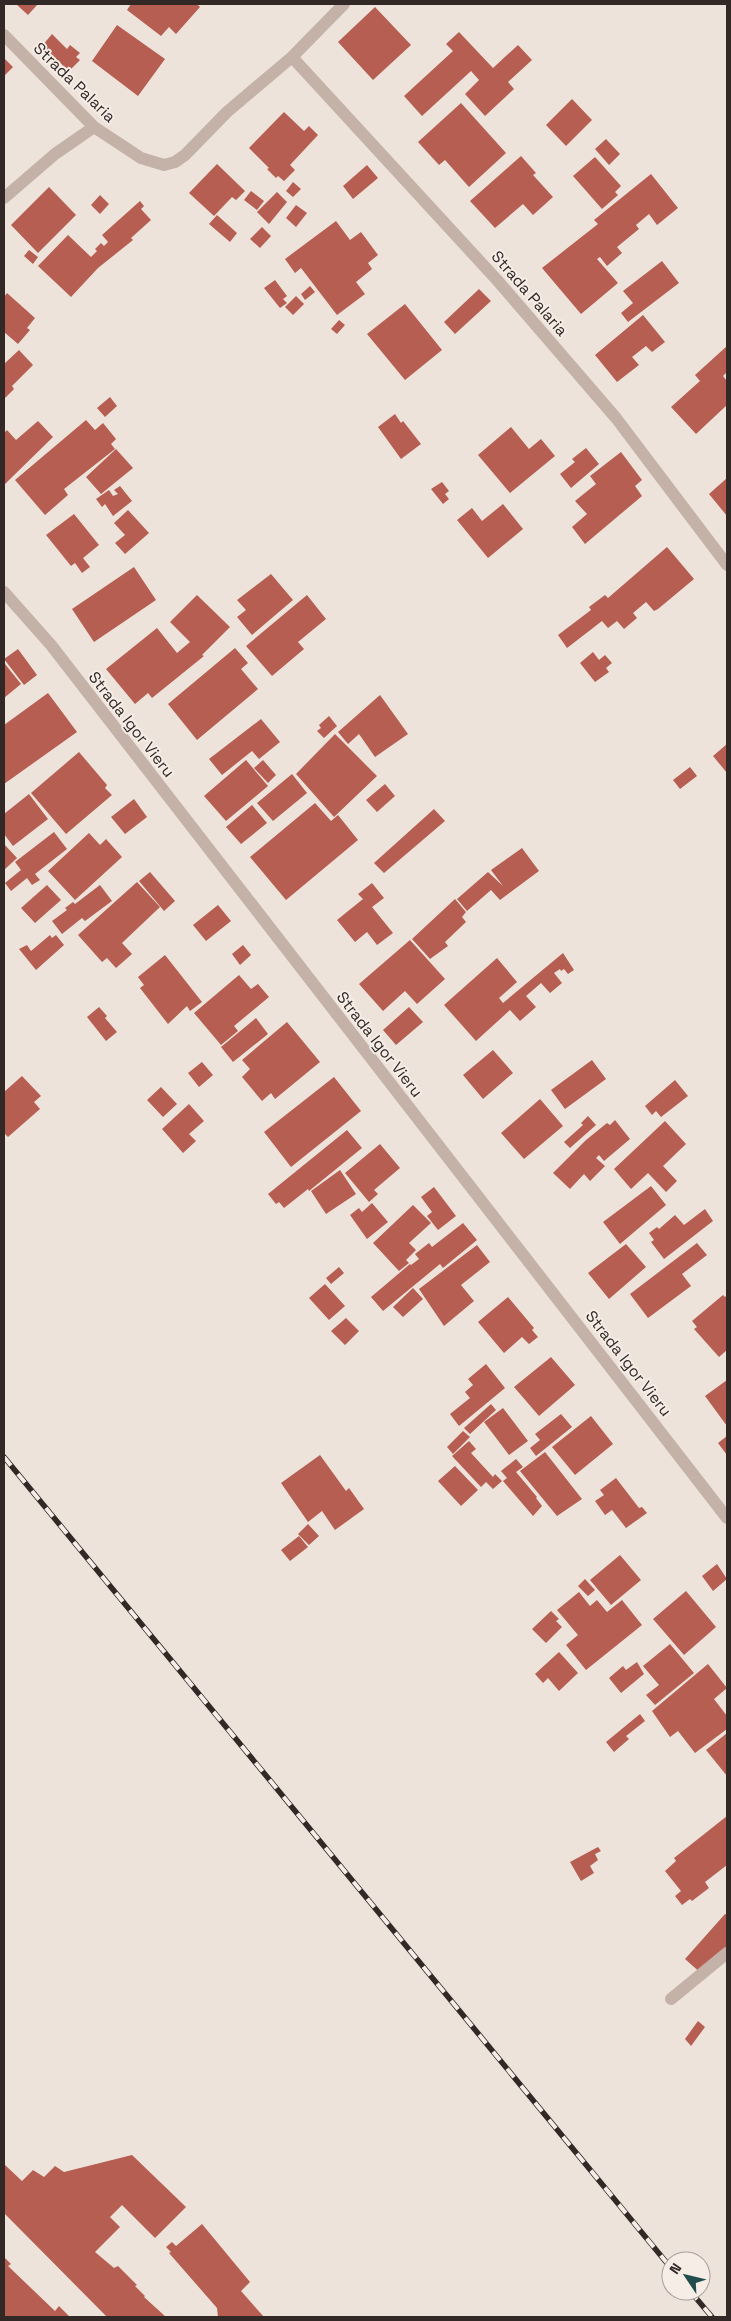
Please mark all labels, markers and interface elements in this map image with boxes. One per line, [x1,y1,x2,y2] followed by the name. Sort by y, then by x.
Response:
[29,38,120,127] street label: Strada Palaria
[487,246,572,340] street label: Strada Palaria
[84,667,179,781] street label: Strada Igor Vieru
[332,987,427,1101] street label: Strada Igor Vieru
[581,1306,676,1420] street label: Strada Igor Vieru
[661,2251,711,2301] north arrow
[665,2260,685,2278] text: N

